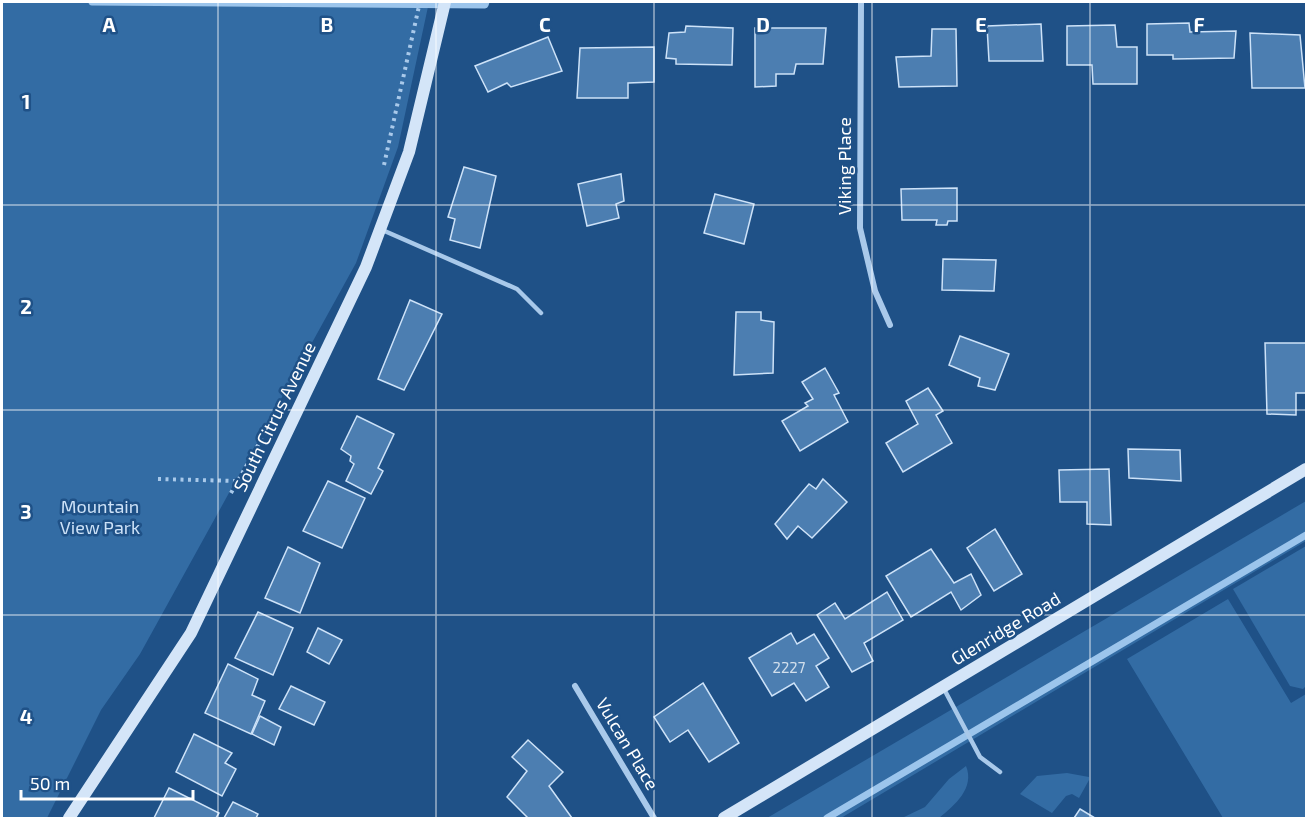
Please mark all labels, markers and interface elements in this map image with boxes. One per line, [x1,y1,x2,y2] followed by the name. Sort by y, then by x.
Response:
[102,12,116,36] text: A
[321,12,333,36] text: B
[539,12,551,36] text: C
[756,12,770,36] text: D
[975,12,987,36] text: E
[1193,12,1205,36] text: F
[22,89,30,113] text: 1
[833,117,855,215] street label: Viking Place
[20,294,32,318] text: 2
[228,338,320,495] street label: South Citrus Avenue
[60,495,140,538] park label: Mountain View Park
[20,499,32,523] text: 3
[947,587,1064,669] street label: Glenridge Road
[773,658,806,676] house number: 2227
[592,693,664,793] street label: Vulcan Place
[20,704,33,728] text: 4
[21,763,194,801] scale bar
[30,772,70,794] text: 50 m

